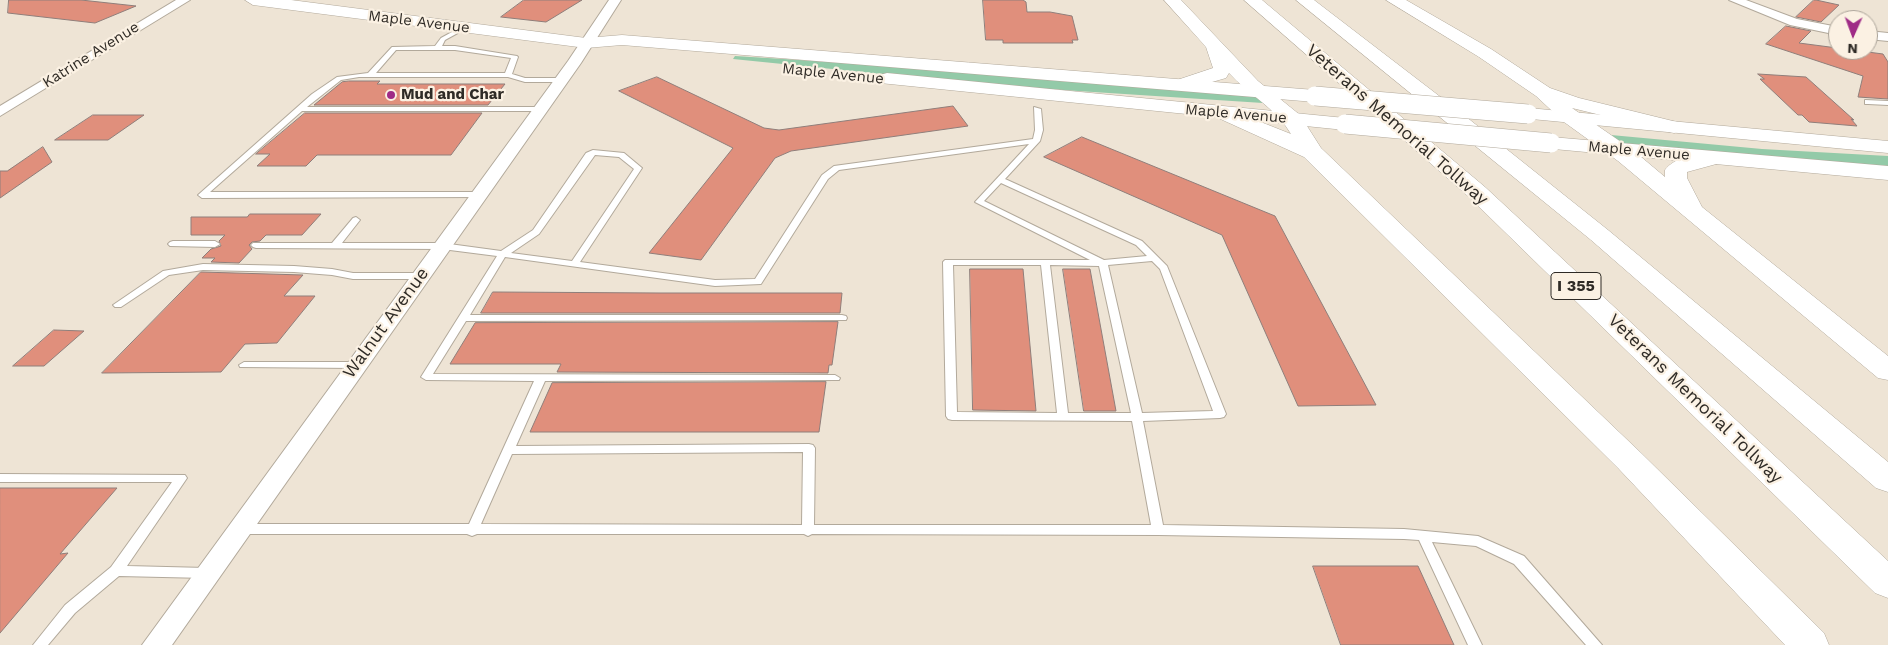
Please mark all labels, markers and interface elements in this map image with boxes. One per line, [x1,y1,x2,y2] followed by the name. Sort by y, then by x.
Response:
[367,7,471,37] street label: Maple Avenue
[1828,10,1878,60] north arrow
[39,18,143,92] street label: Katrine Avenue
[1301,40,1493,210] street label: Veterans Memorial Tollway
[1847,41,1858,57] text: N
[781,60,885,88] street label: Maple Avenue
[401,86,504,104] place label: Mud and Char
[385,89,397,101] marker: Mud and Char
[1184,101,1288,127] street label: Maple Avenue
[1587,138,1691,164] street label: Maple Avenue
[339,263,433,383] street label: Walnut Avenue
[1551,272,1601,300] road number: I 355
[1603,310,1787,488] street label: Veterans Memorial Tollway

